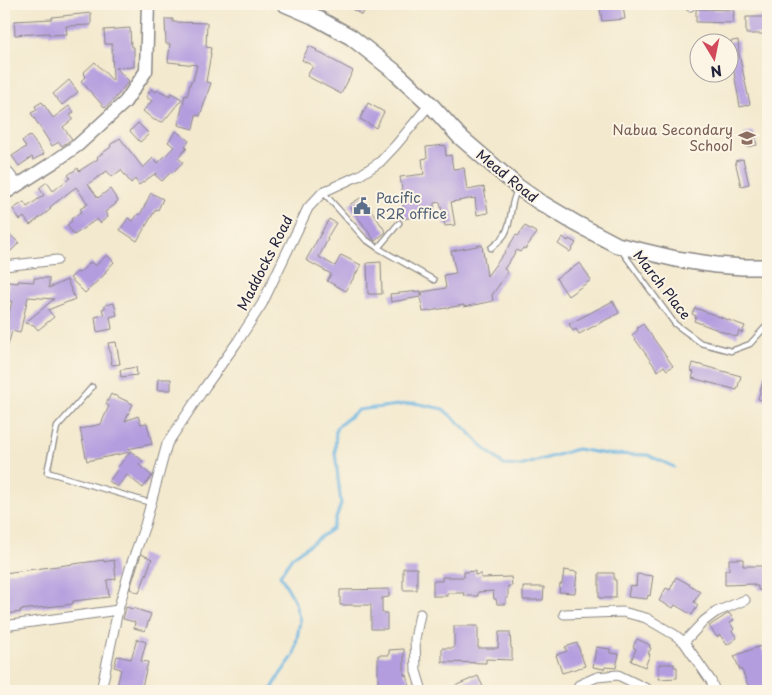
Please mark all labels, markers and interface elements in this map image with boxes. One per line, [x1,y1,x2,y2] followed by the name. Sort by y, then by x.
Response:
[690,32,740,82] north arrow
[709,60,724,83] text: N
[613,119,733,156] place label: Nabua Secondary School
[737,128,757,148] school or university icon: Nabua Secondary School
[472,144,543,207] street label: Mead Road
[376,187,447,224] place label: Pacific R2R office
[352,196,372,216] public building icon: Pacific R2R office
[232,212,298,314] street label: Maddocks Road
[629,246,696,324] street label: March Place

